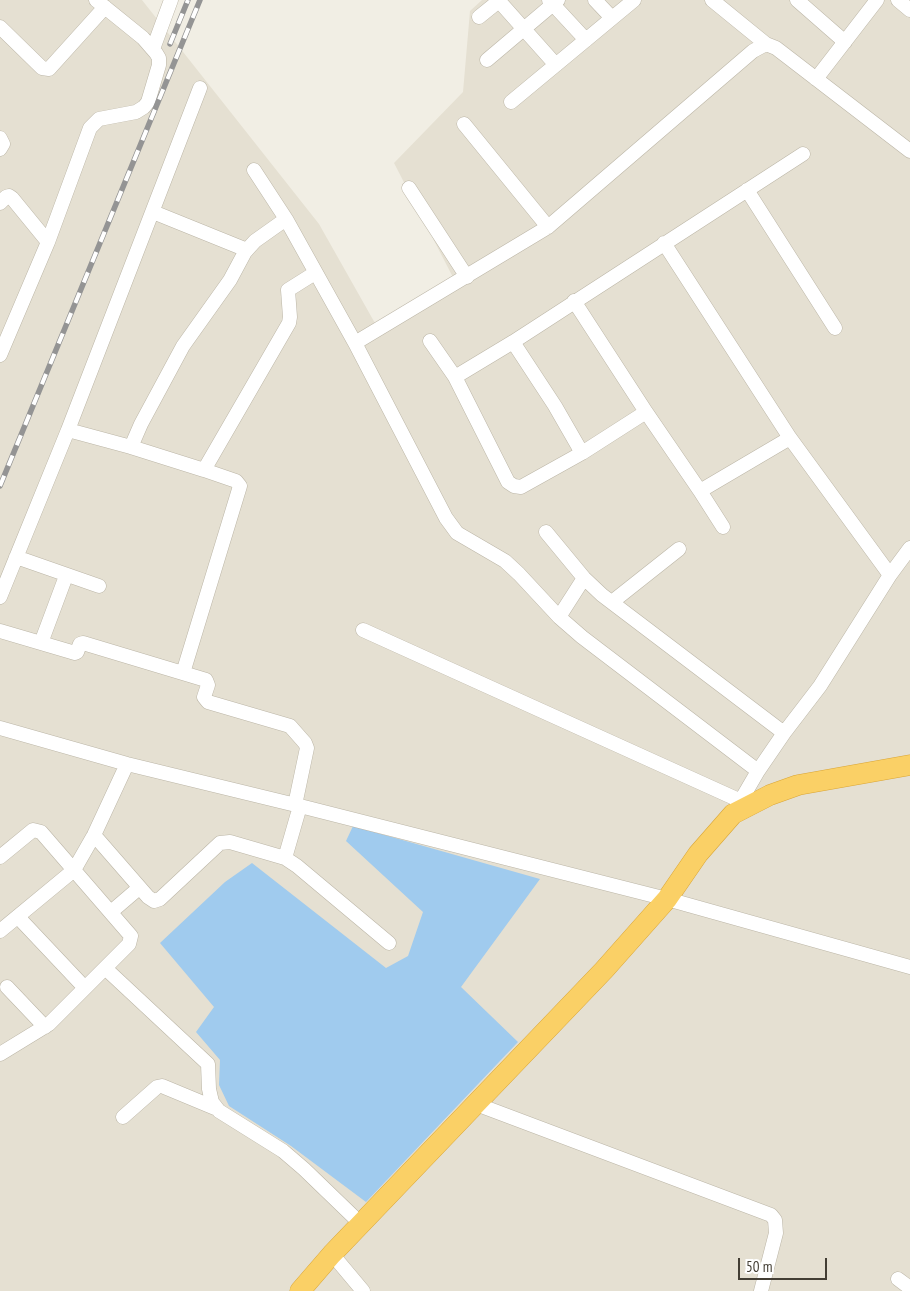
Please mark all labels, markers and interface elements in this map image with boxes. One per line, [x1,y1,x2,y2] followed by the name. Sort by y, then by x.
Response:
[740,1248,829,1280] scale bar
[746,1257,772,1276] text: 50 m

